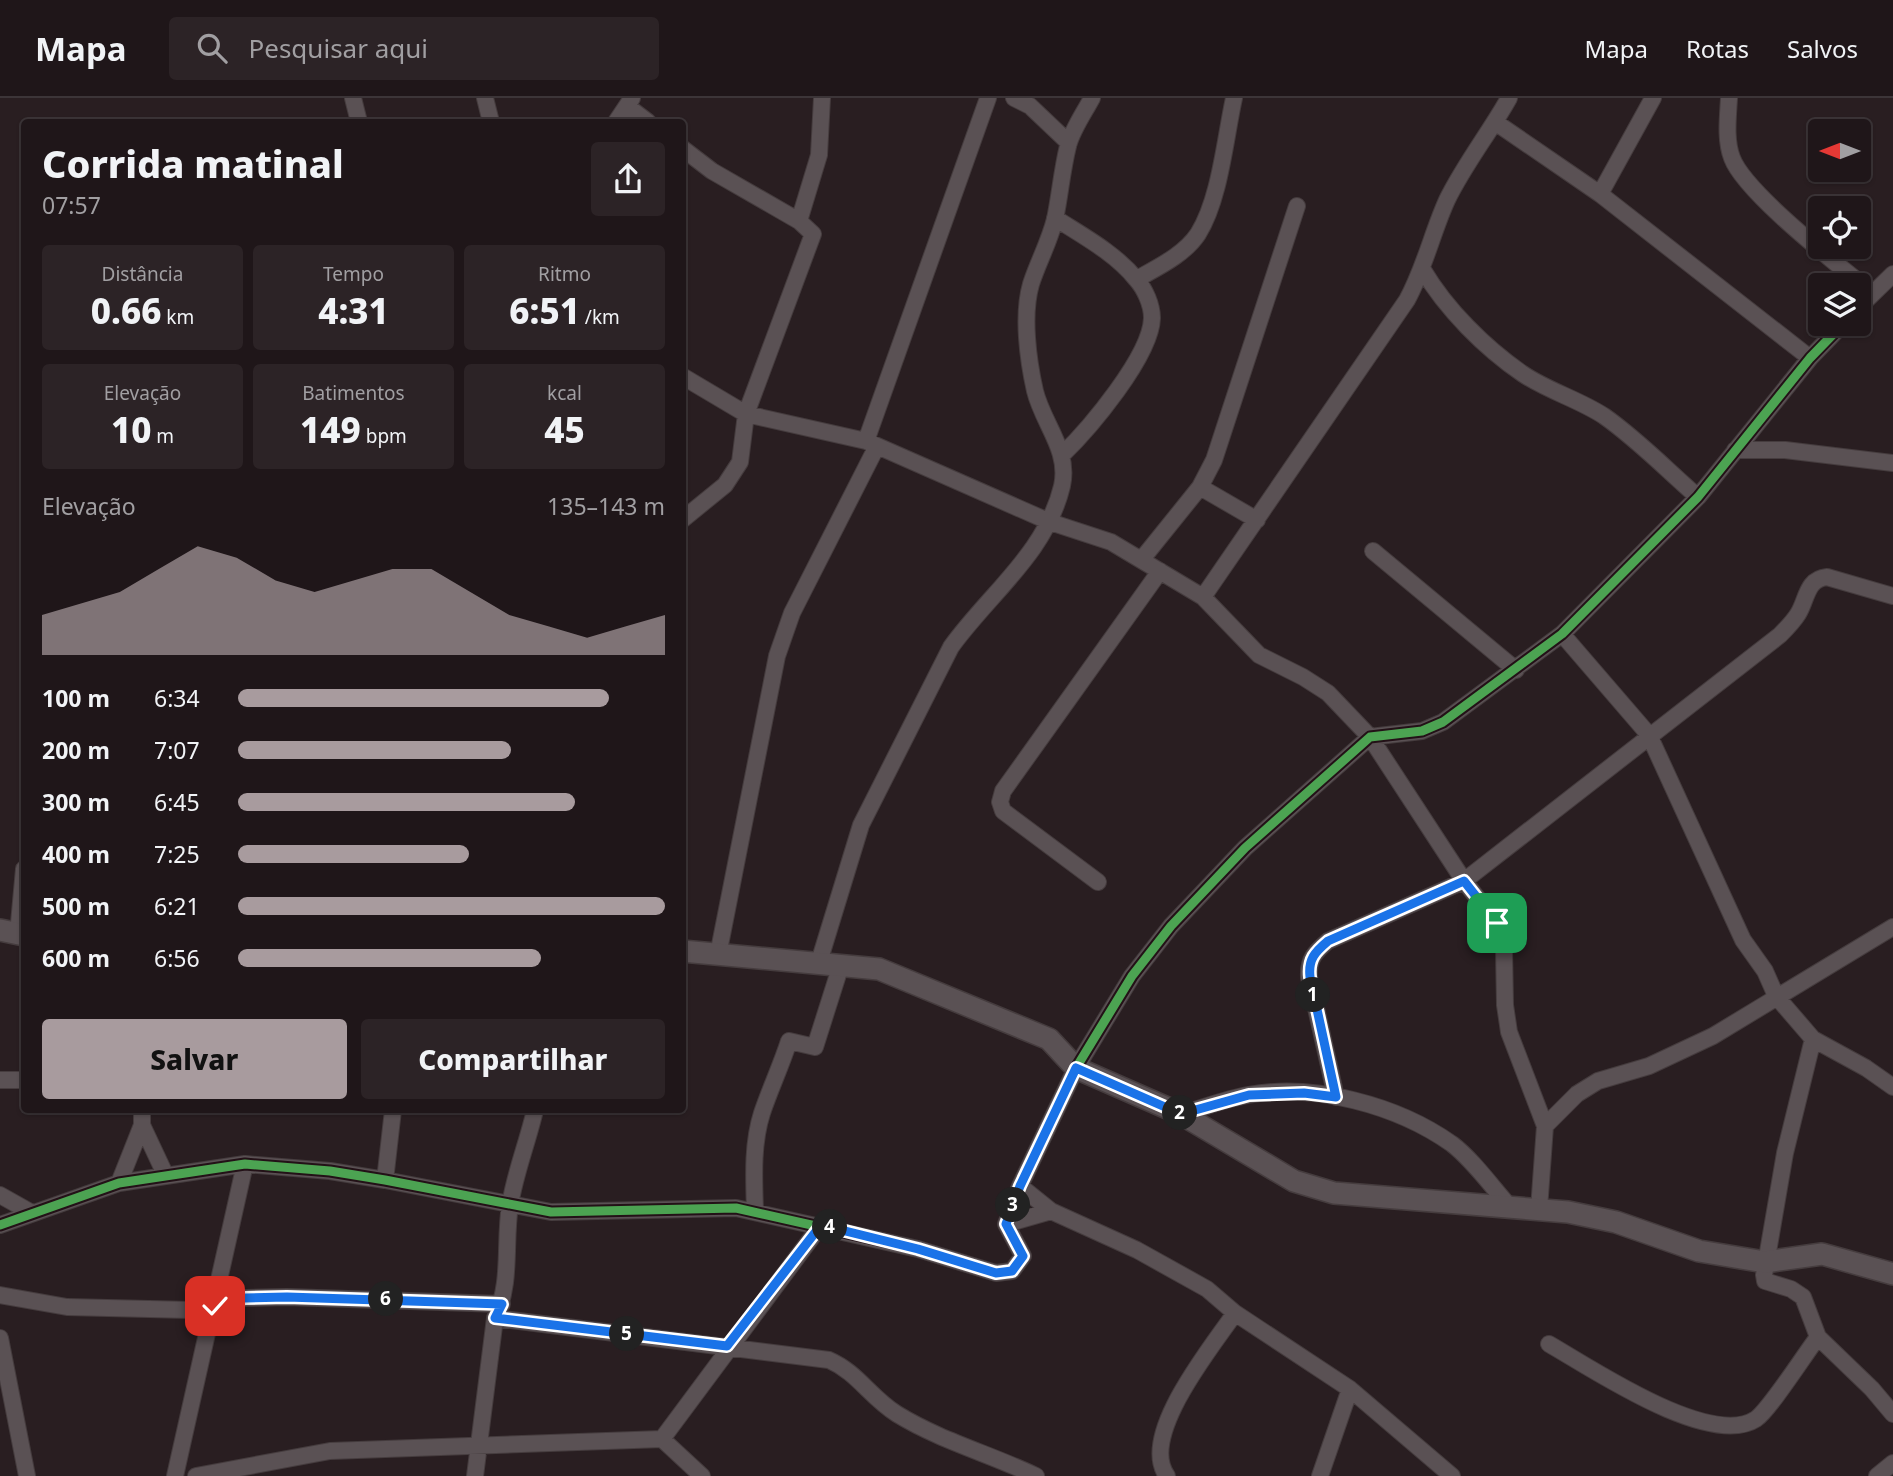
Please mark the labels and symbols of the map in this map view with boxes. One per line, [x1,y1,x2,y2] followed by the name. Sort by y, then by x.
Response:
[1808,119,1871,182] north arrow
[1467,893,1527,953] pin
[1296,978,1330,1012] pin: 1
[1162,1096,1198,1130] pin: 2
[996,1188,1030,1222] pin: 3
[812,1210,848,1244] pin: 4
[185,1276,245,1336] pin
[368,1282,404,1316] pin: 6
[610,1316,644,1352] pin: 5

